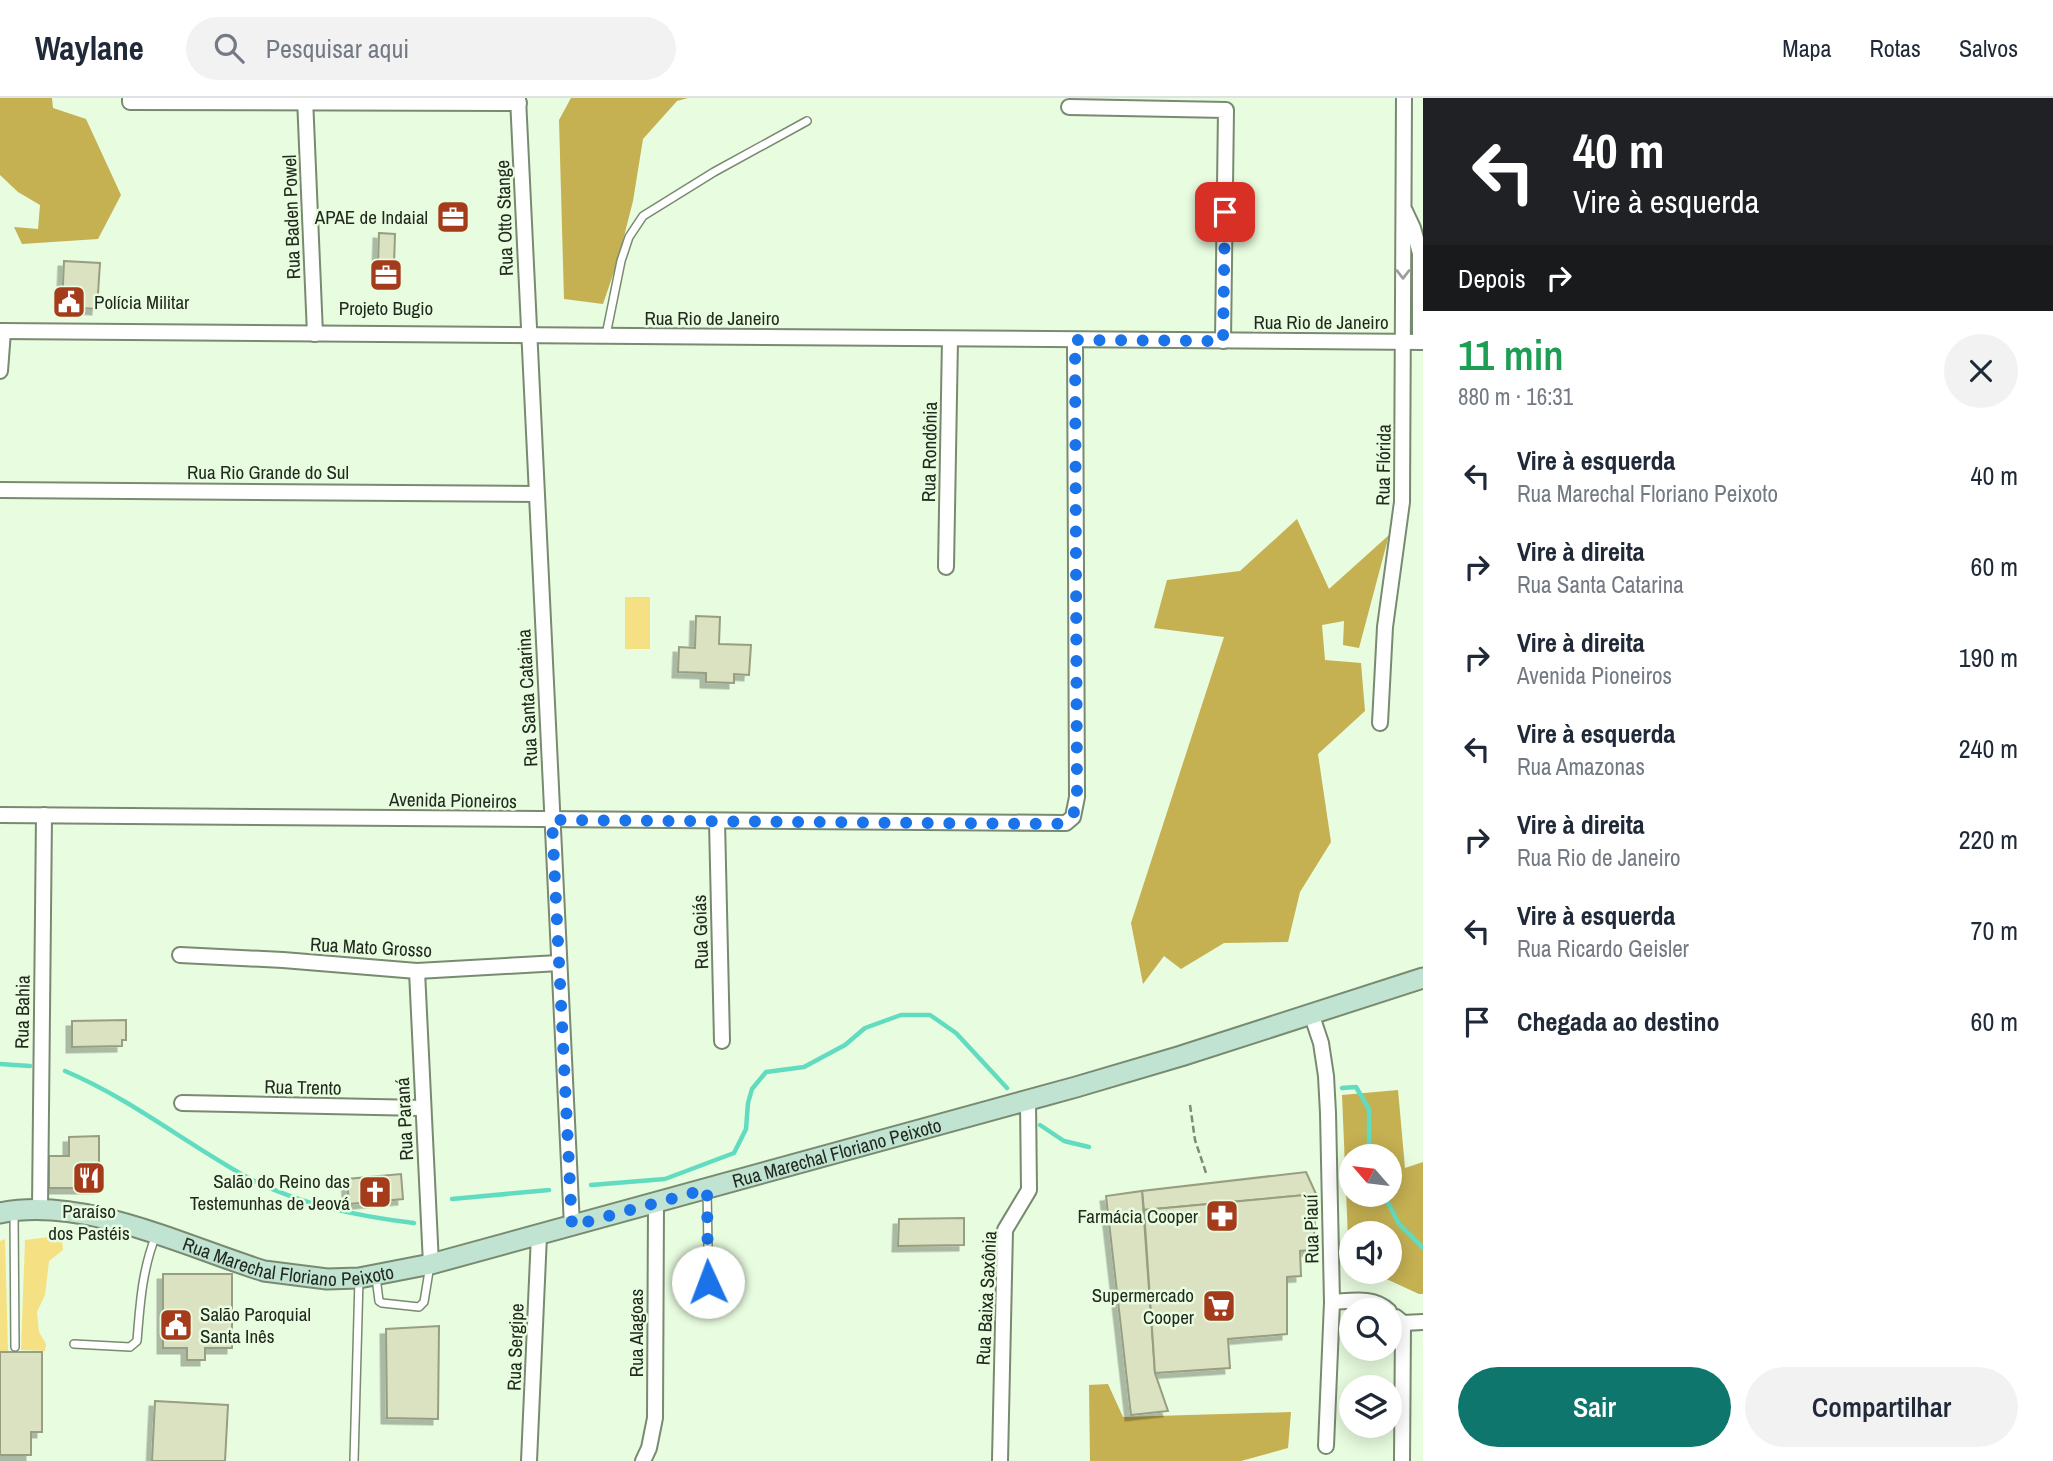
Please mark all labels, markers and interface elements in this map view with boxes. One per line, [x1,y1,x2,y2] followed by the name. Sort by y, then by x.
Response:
[186,17,676,80] search box
[35,26,144,70] text: Waylane
[210,29,248,67] icon: search
[266,31,409,66] text: Pesquisar aqui
[1782,32,1832,64] text: Mapa
[1870,32,1921,64] text: Rotas
[1959,32,2018,64] text: Salvos
[1573,117,1665,183] text: 40 m
[1458,126,1549,217] icon: left
[276,154,306,280] street label: Rua Baden Powel
[489,160,519,276] street label: Rua Otto Stange
[1573,180,1759,223] text: Vire à esquerda
[1195,182,1255,242] pin
[1206,193,1244,231] icon: arrive
[434,198,472,236] office icon: APAE de Indaial
[314,204,428,230] place label: APAE de Indaial
[367,256,405,294] office icon: Projeto Bugio
[1540,259,1578,297] icon: right
[1458,261,1526,296] text: Depois
[1395,269,1411,280] one-way arrow
[50,283,88,321] public building icon: Polícia Militar
[94,289,190,315] place label: Polícia Militar
[339,295,433,321] place label: Projeto Bugio
[644,305,780,331] street label: Rua Rio de Janeiro
[1253,309,1389,335] street label: Rua Rio de Janeiro
[1458,327,1564,383] text: 11 min
[1944,334,2018,408] button: close
[1458,381,1573,412] text: 880 m · 16:31
[915,401,943,502] street label: Rua Rondônia
[1369,424,1397,506] street label: Rua Flórida
[1517,443,1675,478] text: Vire à esquerda
[1458,457,1496,495] icon: left
[1971,458,2018,493] text: 40 m
[187,459,349,485] street label: Rua Rio Grande do Sul
[1517,478,1778,509] text: Rua Marechal Floriano Peixoto
[1517,534,1645,569] text: Vire à direita
[1458,548,1496,586] icon: right
[1971,549,2018,584] text: 60 m
[1517,569,1684,600] text: Rua Santa Catarina
[1517,625,1645,660] text: Vire à direita
[510,628,544,767] street label: Rua Santa Catarina
[1458,639,1496,677] icon: right
[1959,640,2018,675] text: 190 m
[1517,660,1672,691] text: Avenida Pioneiros
[1517,716,1675,751] text: Vire à esquerda
[1458,730,1496,768] icon: left
[1959,731,2018,766] text: 240 m
[1517,751,1645,782] text: Rua Amazonas
[388,786,517,814] street label: Avenida Pioneiros
[1517,807,1645,842] text: Vire à direita
[1458,821,1496,859] icon: right
[1959,822,2018,857] text: 220 m
[1517,842,1681,873] text: Rua Rio de Janeiro
[686,894,714,970] street label: Rua Goiás
[1517,898,1675,933] text: Vire à esquerda
[1458,912,1496,950] icon: left
[1971,913,2018,948] text: 70 m
[309,931,433,963] street label: Rua Mato Grosso
[1517,933,1689,964] text: Rua Ricardo Geisler
[8,975,36,1049] street label: Rua Bahia
[1458,1003,1496,1041] icon: arrive
[1517,1004,1720,1039] text: Chegada ao destino
[1971,1004,2018,1039] text: 60 m
[264,1073,342,1101] street label: Rua Trento
[389,1076,419,1161] street label: Rua Paraná
[729,1112,944,1194] street label: Rua Marechal Floriano Peixoto
[1339,1144,1402,1208] north arrow
[1339,1144,1402,1438] map controls
[70,1159,108,1197] restaurant icon: Paraíso dos Pastéis
[190,1168,350,1216] place label: Salão do Reino das Testemunhas de Jeová
[356,1173,394,1211] church icon: Salão do Reino das Testemunhas de Jeová
[1297,1193,1325,1264] street label: Rua Piauí
[1203,1197,1241,1235] pharmacy icon: Farmácia Cooper
[48,1198,130,1246] place label: Paraíso dos Pastéis
[1078,1203,1199,1229] place label: Farmácia Cooper
[1339,1221,1402,1284] button: sound
[970,1230,1003,1366] street label: Rua Baixa Saxônia
[179,1231,396,1292] street label: Rua Marechal Floriano Peixoto
[671,1245,745,1319] position arrow
[1092,1282,1195,1330] place label: Supermercado Cooper
[1200,1287,1238,1325] supermarket icon: Supermercado Cooper
[623,1289,649,1377] street label: Rua Alagoas
[1339,1298,1402,1361] button: search
[200,1301,311,1349] place label: Salão Paroquial Santa Inês
[500,1303,530,1391] street label: Rua Sergipe
[157,1306,195,1344] public building icon: Salão Paroquial Santa Inês
[1458,1367,1731,1447] button: Sair
[1745,1367,2018,1447] button: Compartilhar
[1339,1375,1402,1438] button: layers

